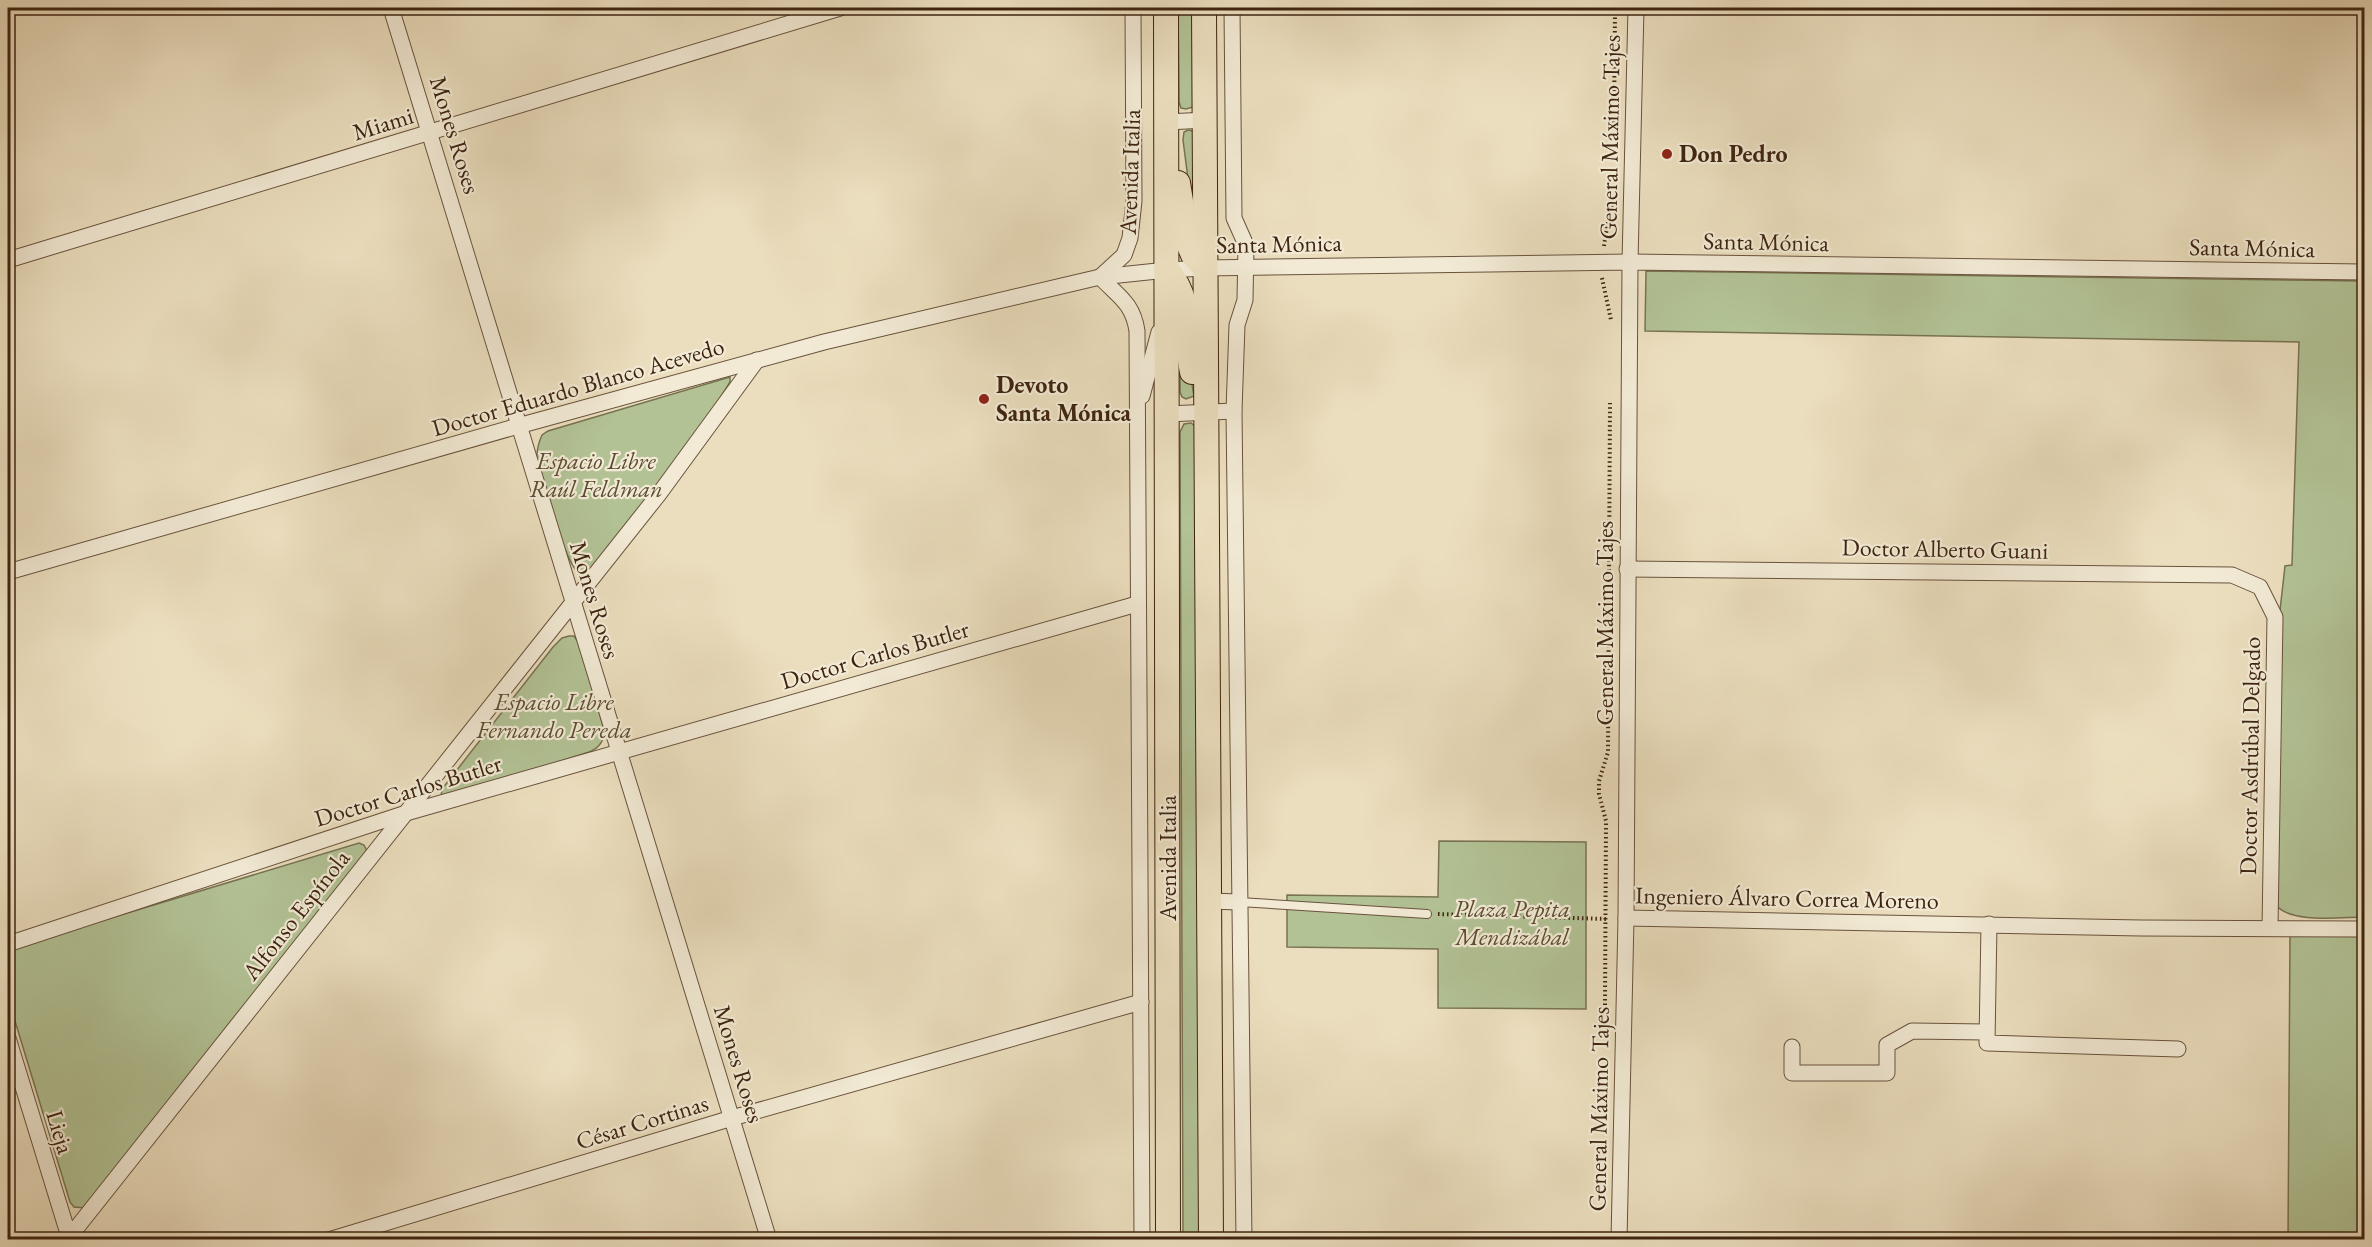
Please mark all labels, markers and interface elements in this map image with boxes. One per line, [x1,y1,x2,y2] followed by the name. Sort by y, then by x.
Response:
[1592,34,1627,240] street label: General Máximo Tajes
[423,72,488,197] street label: Mones Roses
[349,100,417,147] street label: Miami
[1112,108,1147,236] street label: Avenida Italia
[1679,138,1788,169] place label: Don Pedro
[1660,147,1674,161] marker: Don Pedro
[1703,225,1830,258] street label: Santa Mónica
[1216,227,1343,260] street label: Santa Mónica
[2189,231,2316,264] street label: Santa Mónica
[428,330,728,443] street label: Doctor Eduardo Blanco Acevedo
[996,369,1132,428] place label: Devoto Santa Mónica
[977,392,991,406] marker: Devoto Santa Mónica
[529,445,663,504] park label: Espacio Libre Raúl Feldman
[1589,521,1620,725] street label: General Máximo Tajes
[1841,531,2049,566] street label: Doctor Alberto Guani
[563,537,628,662] street label: Mones Roses
[777,613,972,696] street label: Doctor Carlos Butler
[2232,636,2267,875] street label: Doctor Asdrúbal Delgado
[475,686,632,745] park label: Espacio Libre Fernando Pereda
[310,747,505,834] street label: Doctor Carlos Butler
[1152,795,1183,922] street label: Avenida Italia
[234,843,357,987] street label: Alfonso Espínola
[1635,879,1939,916] street label: Ingeniero Álvaro Correa Moreno
[1453,893,1570,952] park label: Plaza Pepita Mendizábal
[707,1001,772,1126] street label: Mones Roses
[1581,1006,1616,1212] street label: General Máximo Tajes
[572,1087,712,1156] street label: César Cortinas
[39,1106,82,1158] street label: Lieja

